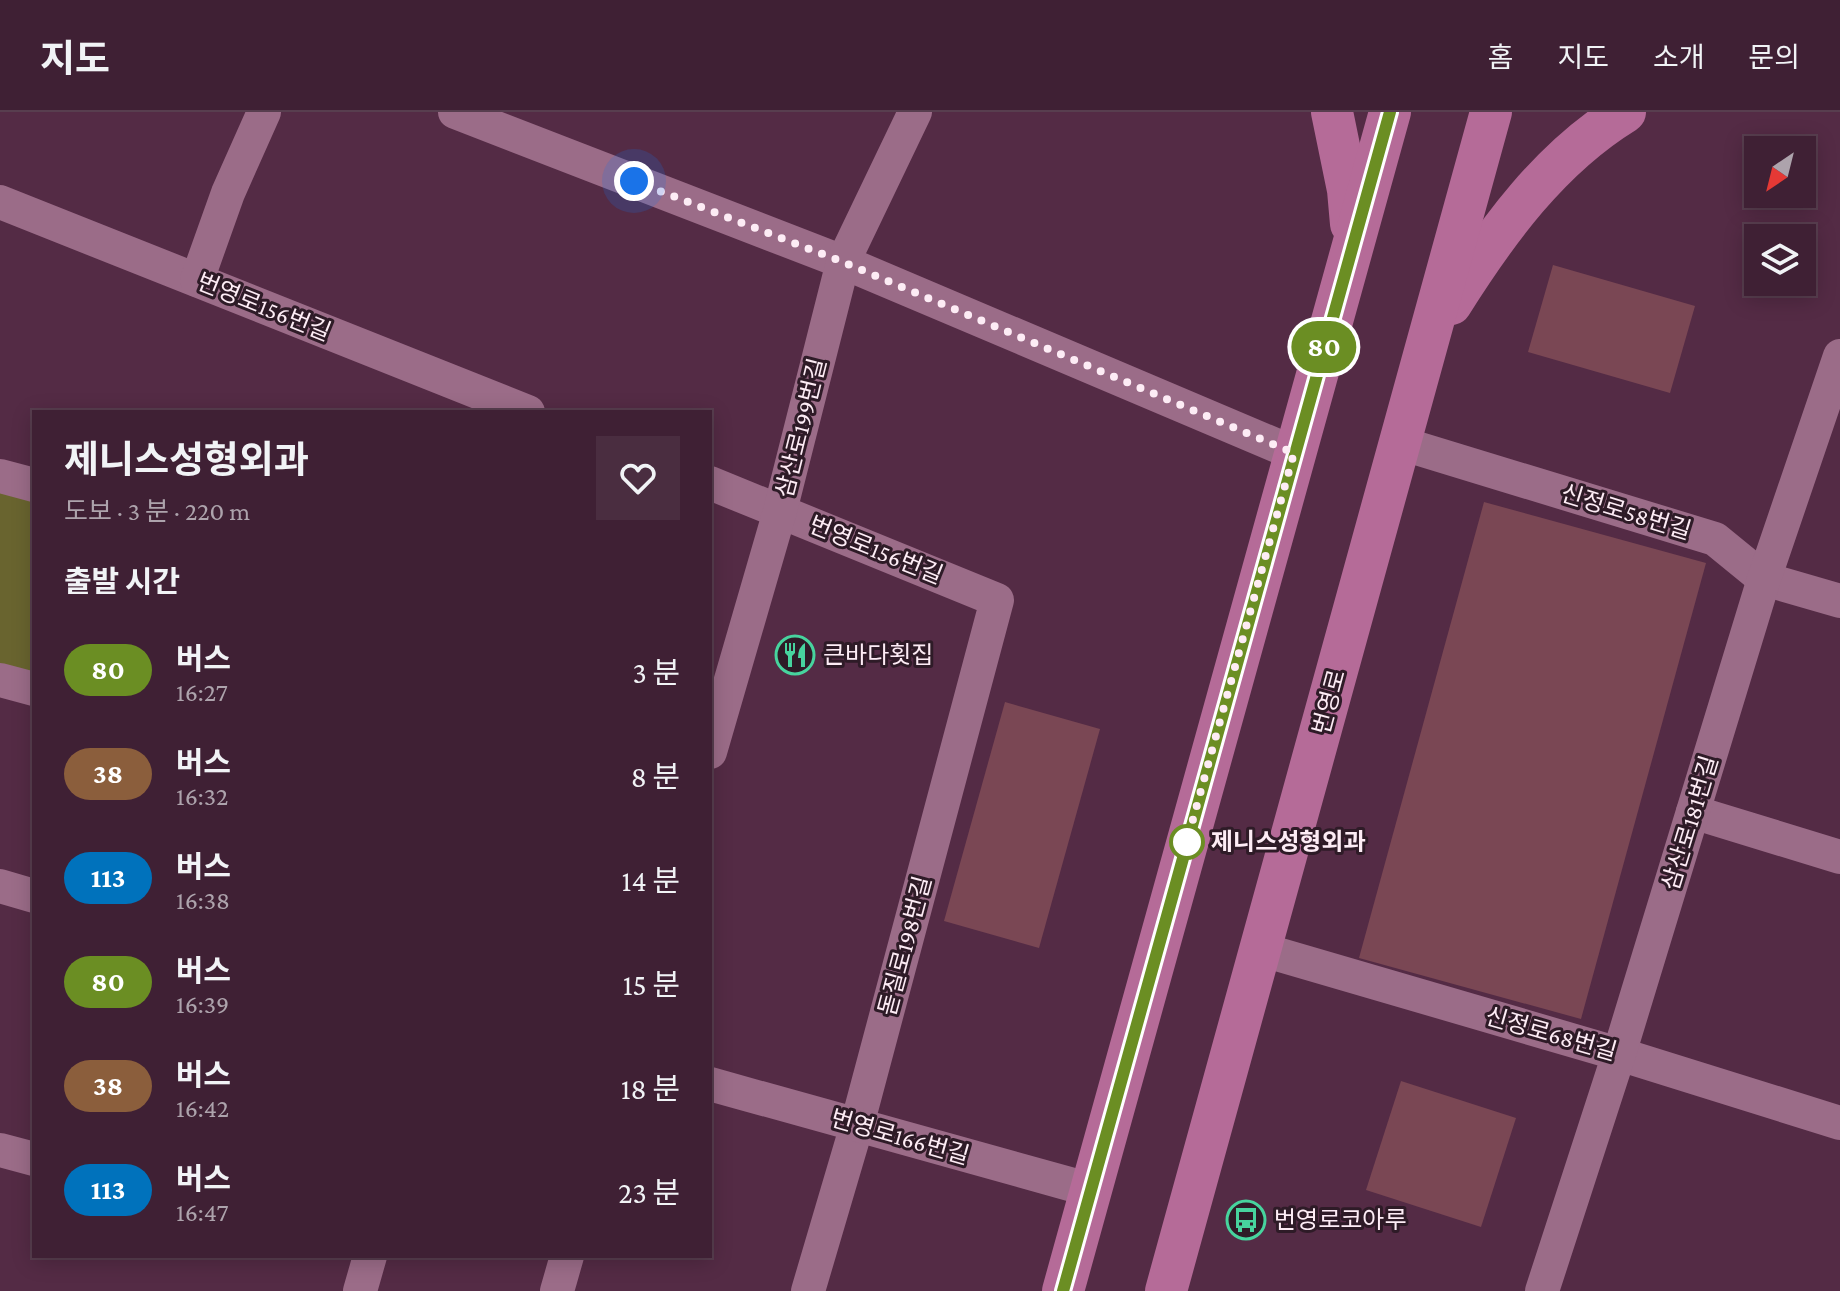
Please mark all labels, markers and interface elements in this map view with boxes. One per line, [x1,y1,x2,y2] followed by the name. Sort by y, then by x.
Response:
[40,38,110,80] text: 지도
[1488,42,1513,73] text: 홈
[1557,42,1609,73] text: 지도
[1653,42,1704,73] text: 소개
[1748,42,1800,73] text: 문의
[1744,136,1816,208] north arrow
[1744,136,1816,296] map controls
[614,161,654,201] your location
[1744,224,1816,296] button: layers
[193,267,335,346] street label: 번영로156번길
[1288,321,1360,373] line badge: 80
[1307,331,1341,362] text: 80
[770,355,831,500] street label: 삼산로199번길
[596,436,680,520] button: heart
[64,439,309,481] text: 제니스성형외과
[1558,479,1694,544] street label: 신정로58번길
[64,497,250,526] text: 도보 · 3 분 · 220 m
[805,510,947,589] street label: 번영로156번길
[64,565,180,598] text: 출발 시간
[774,634,816,676] restaurant icon: 큰바다횟집
[823,641,933,668] place label: 큰바다횟집
[176,642,231,675] text: 버스
[91,654,125,685] text: 80
[633,656,680,689] text: 3 분
[1307,666,1350,737] street label: 번영로
[176,678,228,707] text: 16:27
[176,746,231,779] text: 버스
[1656,752,1723,893] street label: 삼산로181번길
[93,758,123,789] text: 38
[631,760,680,793] text: 8 분
[176,782,228,811] text: 16:32
[1170,825,1204,859] marker: 제니스성형외과
[1211,828,1366,855] place label: 제니스성형외과
[176,850,231,883] text: 버스
[91,862,125,893] text: 113
[621,864,680,897] text: 14 분
[873,873,936,1019] street label: 돋질로198번길
[176,886,230,915] text: 16:38
[176,954,231,987] text: 버스
[91,966,125,997] text: 80
[623,968,680,1001] text: 15 분
[176,990,229,1019] text: 16:39
[1482,1002,1620,1065] street label: 신정로68번길
[176,1058,231,1091] text: 버스
[93,1070,123,1101] text: 38
[621,1072,680,1105] text: 18 분
[176,1094,229,1123] text: 16:42
[828,1104,972,1169] street label: 번영로166번길
[176,1162,231,1195] text: 버스
[91,1174,125,1205] text: 113
[618,1176,680,1209] text: 23 분
[176,1198,228,1227] text: 16:47
[1225,1199,1267,1241] bus stop icon: 번영로코아루
[1274,1206,1406,1233] place label: 번영로코아루

